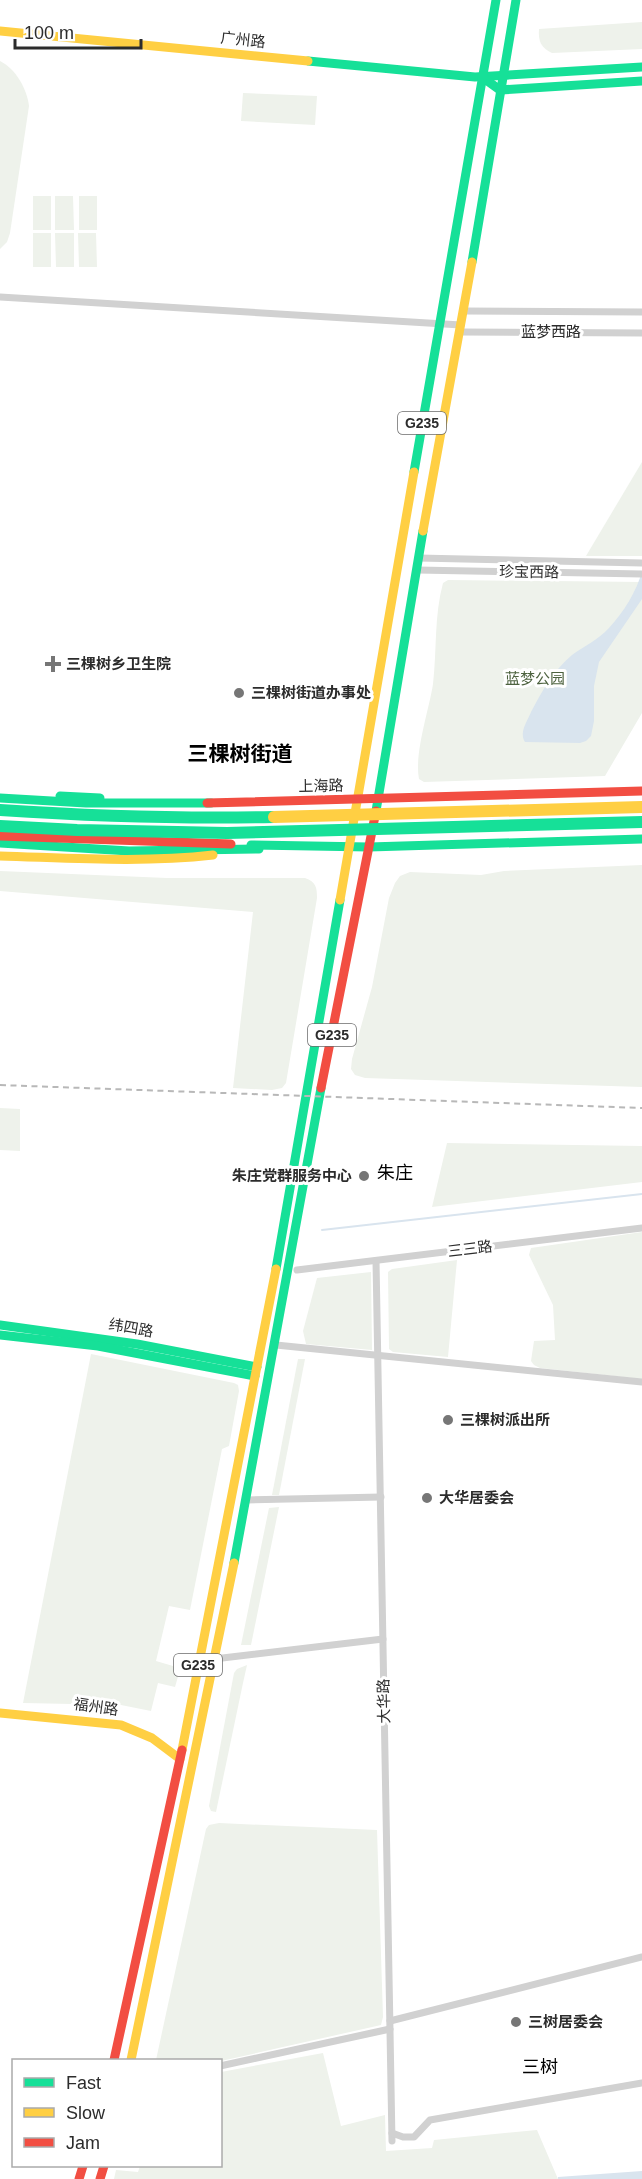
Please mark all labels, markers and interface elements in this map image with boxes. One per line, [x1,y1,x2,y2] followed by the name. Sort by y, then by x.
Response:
[15,12,141,50] scale bar
[24,23,74,43] text: 100 m
[220,29,266,50] street label: 广州路
[521,323,581,340] street label: 蓝梦西路
[398,412,446,434] road number: G235
[499,562,559,581] street label: 珍宝西路
[44,655,62,673] marker: 三棵树乡卫生院
[66,655,171,672] place label: 三棵树乡卫生院
[505,670,565,687] park label: 蓝梦公园
[251,684,371,701] place label: 三棵树街道办事处
[232,686,246,700] marker: 三棵树街道办事处
[188,742,293,765] district label: 三棵树街道
[298,777,344,794] street label: 上海路
[308,1024,356,1046] road number: G235
[377,1163,413,1183] district label: 朱庄
[232,1167,352,1184] place label: 朱庄党群服务中心
[357,1169,371,1183] marker: 朱庄党群服务中心
[447,1237,493,1260] street label: 三三路
[107,1315,155,1340] street label: 纬四路
[460,1411,550,1428] place label: 三棵树派出所
[441,1413,455,1427] marker: 三棵树派出所
[439,1489,514,1506] place label: 大华居委会
[420,1491,434,1505] marker: 大华居委会
[174,1654,222,1676] road number: G235
[375,1678,392,1724] street label: 大华路
[73,1695,120,1718] street label: 福州路
[528,2013,603,2030] place label: 三树居委会
[509,2015,523,2029] marker: 三树居委会
[522,2057,558,2077] district label: 三树
[12,2059,222,2167] legend
[66,2073,101,2093] text: Fast
[66,2103,106,2123] text: Slow
[66,2133,100,2153] text: Jam

